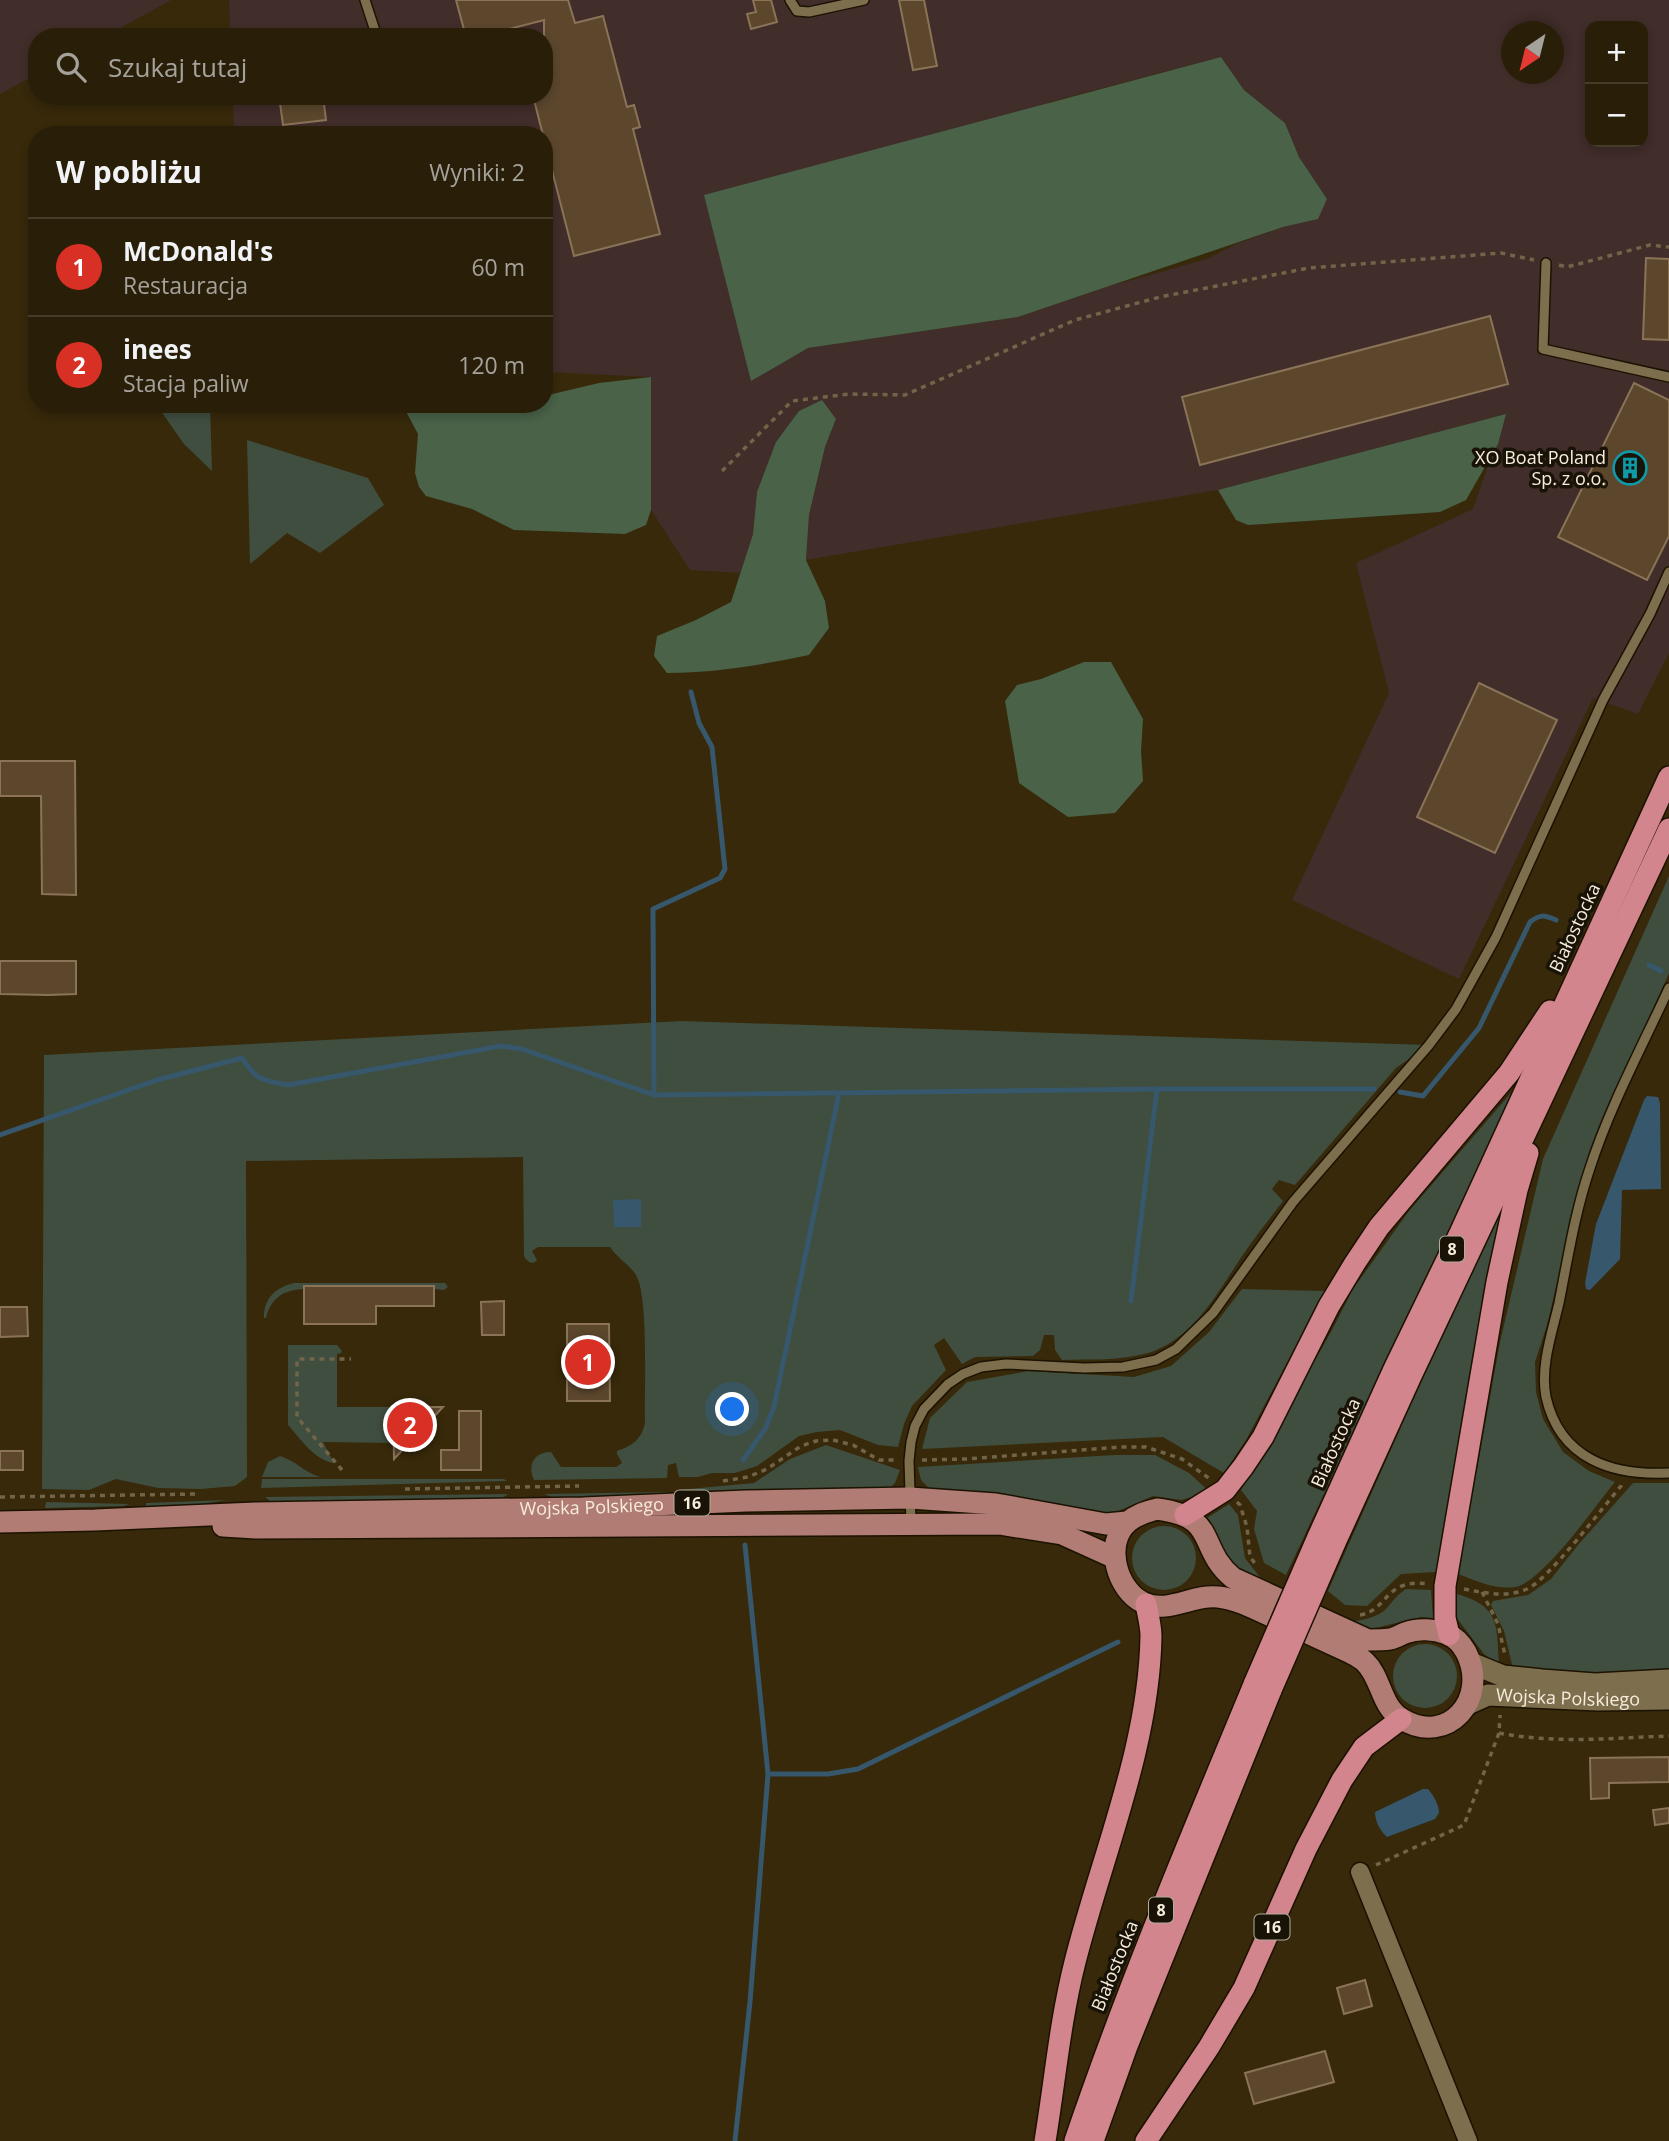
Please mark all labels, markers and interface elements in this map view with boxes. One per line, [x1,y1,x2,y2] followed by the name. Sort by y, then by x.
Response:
[1501,21,1564,84] north arrow
[1585,21,1648,147] map controls
[1585,21,1648,84] button: +
[28,28,553,105] search box
[52,48,90,86] icon: search
[108,49,247,85] text: Szukaj tutaj
[1585,84,1648,147] button: −
[56,151,202,192] text: W pobliżu
[429,156,525,188] text: Wyniki: 2
[123,233,273,269] text: McDonald's
[72,251,86,283] text: 1
[471,251,525,283] text: 60 m
[123,269,248,301] text: Restauracja
[123,331,192,367] text: inees
[72,349,86,381] text: 2
[458,349,525,381] text: 120 m
[123,367,248,399] text: Stacja paliw
[1475,445,1606,490] place label: XO Boat Poland Sp. z o.o.
[1611,449,1649,487] building icon: XO Boat Poland Sp. z o.o.
[1543,879,1605,976] street label: Białostocka
[1440,1236,1464,1261] road number: 8
[565,1336,611,1388] pin: 1
[715,1392,749,1426] your location
[1305,1394,1365,1491] street label: Białostocka
[387,1399,433,1451] pin: 2
[674,1490,710,1516] road number: 16
[519,1492,664,1520] street label: Wojska Polskiego
[1495,1682,1640,1711] street label: Wojska Polskiego
[1149,1898,1173,1922] road number: 8
[1254,1914,1290,1940] road number: 16
[1085,1917,1143,2014] street label: Białostocka

